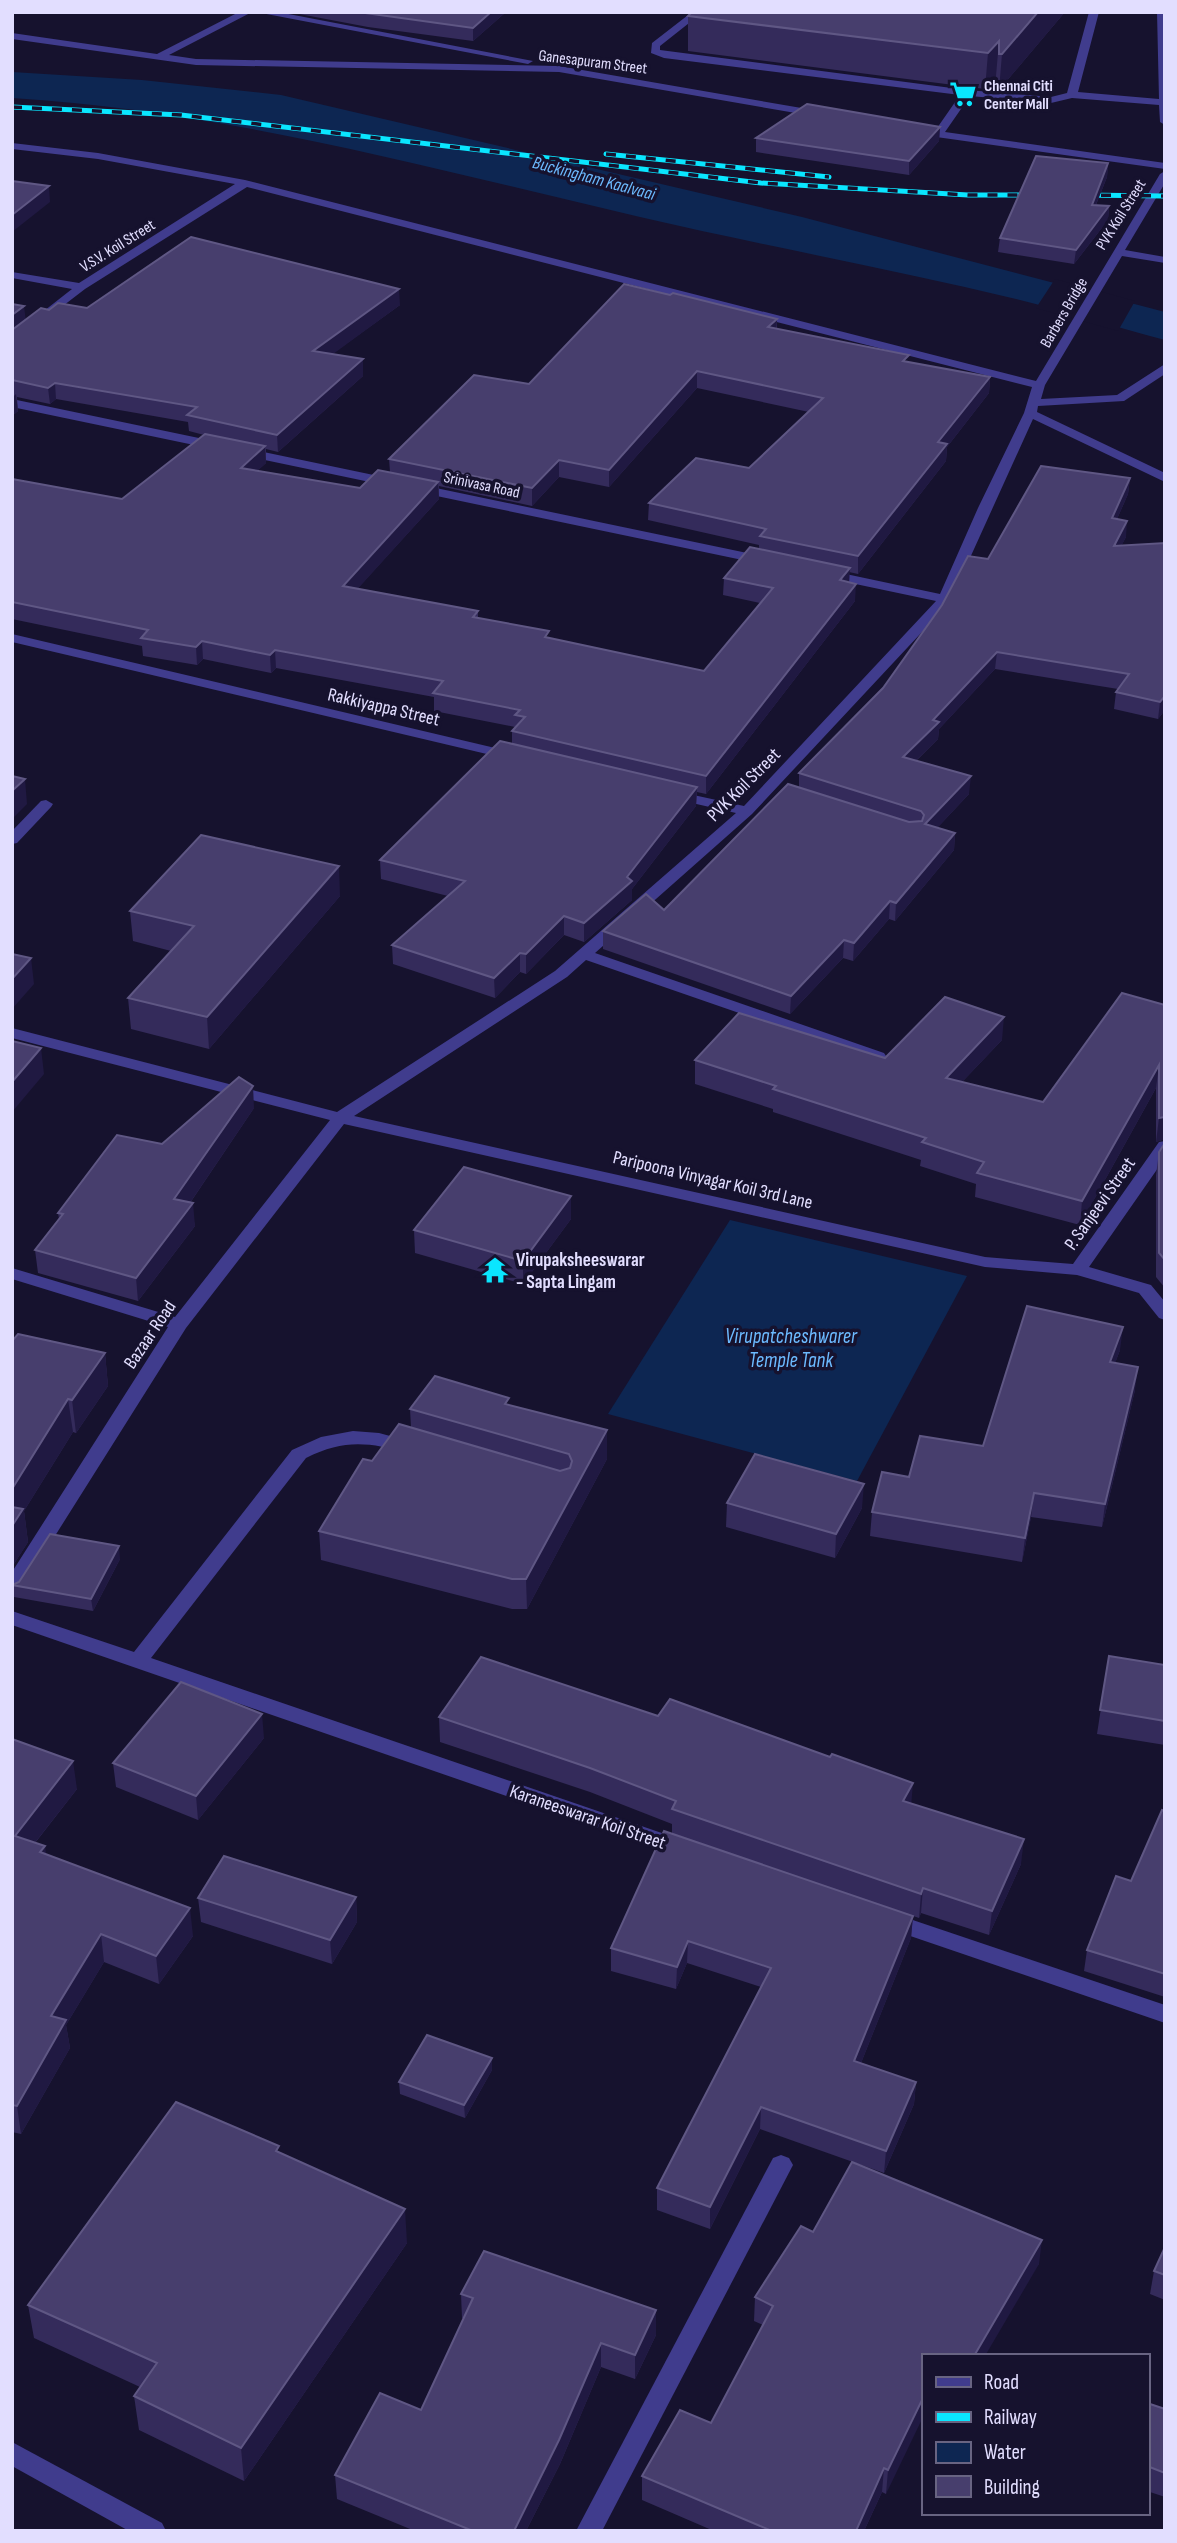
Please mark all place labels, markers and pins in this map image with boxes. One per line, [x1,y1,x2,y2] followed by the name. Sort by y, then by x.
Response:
[984,77,1053,114] place label: Chennai Citi Center Mall
[948,79,978,109] supermarket icon: Chennai Citi Center Mall
[516,1249,645,1294] place label: Virupaksheeswarar - Sapta Lingam
[480,1255,510,1285] temple icon: Virupaksheeswarar - Sapta Lingam

